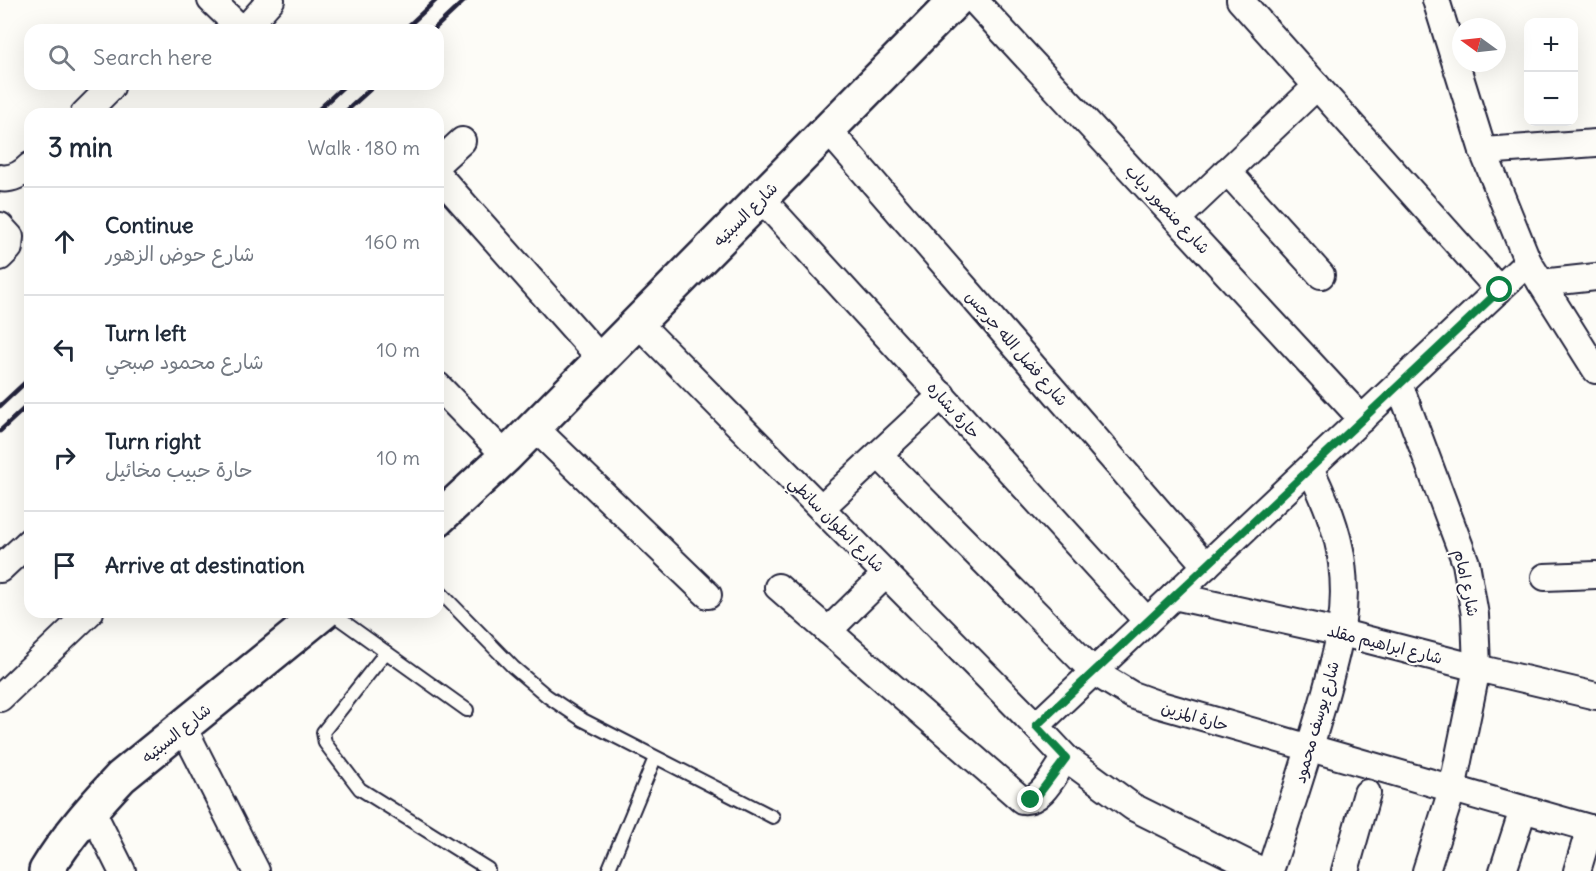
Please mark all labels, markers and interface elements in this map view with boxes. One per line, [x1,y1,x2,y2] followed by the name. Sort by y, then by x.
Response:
[1452,18,1506,72] north arrow
[1524,18,1578,126] map controls
[1524,18,1578,72] button: +
[24,24,444,90] search box
[45,41,78,74] icon: search
[93,43,212,71] text: Search here
[1524,72,1578,126] button: −
[48,131,113,164] text: 3 min
[308,135,420,160] text: Walk · 180 m
[1120,160,1214,259] street label: شارع منصور دياب
[709,178,783,252] street label: شارع السبتيه
[105,211,194,239] text: Continue
[48,225,81,258] icon: ahead
[365,229,420,254] text: 160 m
[105,241,255,266] text: شارع حوض الزهور
[1486,276,1512,302] route start
[960,286,1073,411] street label: شارع فضل الله جرجس
[105,319,186,347] text: Turn left
[48,333,81,366] icon: left
[377,337,420,362] text: 10 m
[105,349,264,374] text: شارع محمود صبحي
[923,377,985,443] street label: حارة بشاره
[105,427,201,455] text: Turn right
[48,441,81,474] icon: right
[377,445,420,470] text: 10 m
[105,457,253,482] text: حارة حبيب مخائيل
[781,472,889,580] street label: شارع انطوان سانطي
[1447,548,1484,619] street label: شارع امام
[48,549,81,582] icon: arrive
[105,551,305,579] text: Arrive at destination
[1325,620,1445,671] street label: شارع ابراهيم مقلد
[1289,659,1345,786] street label: شارع يوسف محمود
[1159,697,1231,735] street label: حارة المزين
[137,699,216,768] street label: شارع السبتيه
[1017,786,1043,812] route end

